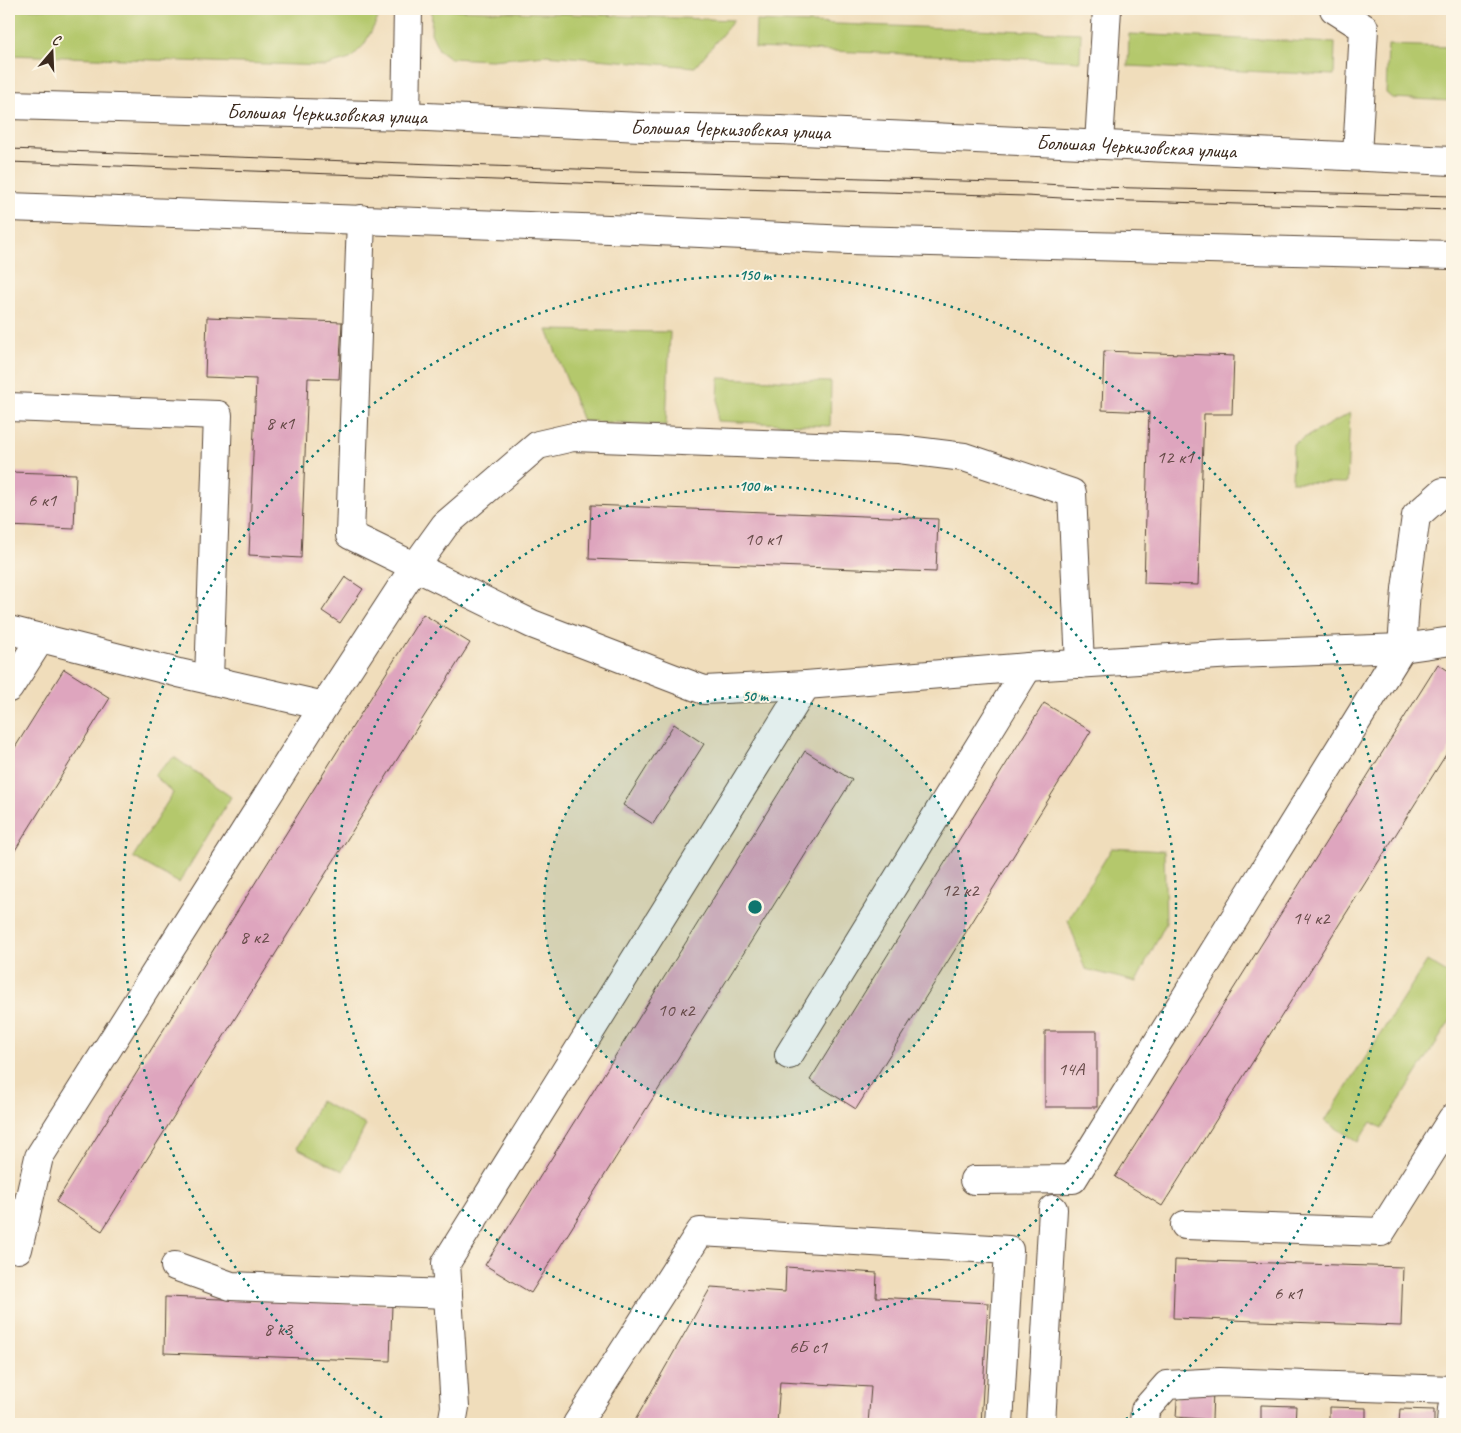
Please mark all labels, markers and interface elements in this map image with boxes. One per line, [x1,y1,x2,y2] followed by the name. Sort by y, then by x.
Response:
[28,28,78,78] north arrow
[50,31,64,50] text: С
[226,98,429,130] street label: Большая Черкизовская улица
[630,114,833,145] street label: Большая Черкизовская улица
[1036,129,1238,164] street label: Большая Черкизовская улица
[739,266,773,285] text: 150 m
[266,411,296,435] house number: 8 к1
[1156,445,1195,469] house number: 12 к1
[739,477,773,496] text: 100 m
[28,488,58,512] house number: 6 к1
[744,527,783,551] house number: 10 к1
[742,687,769,706] text: 50 m
[941,878,980,902] house number: 12 к2
[746,898,764,916] centre of rings
[1292,906,1331,930] house number: 14 к2
[240,925,270,949] house number: 8 к2
[657,998,696,1022] house number: 10 к2
[1058,1057,1086,1081] house number: 14А
[1274,1281,1304,1305] house number: 6 к1
[264,1317,294,1341] house number: 8 к3
[789,1335,829,1359] house number: 6Б с1

